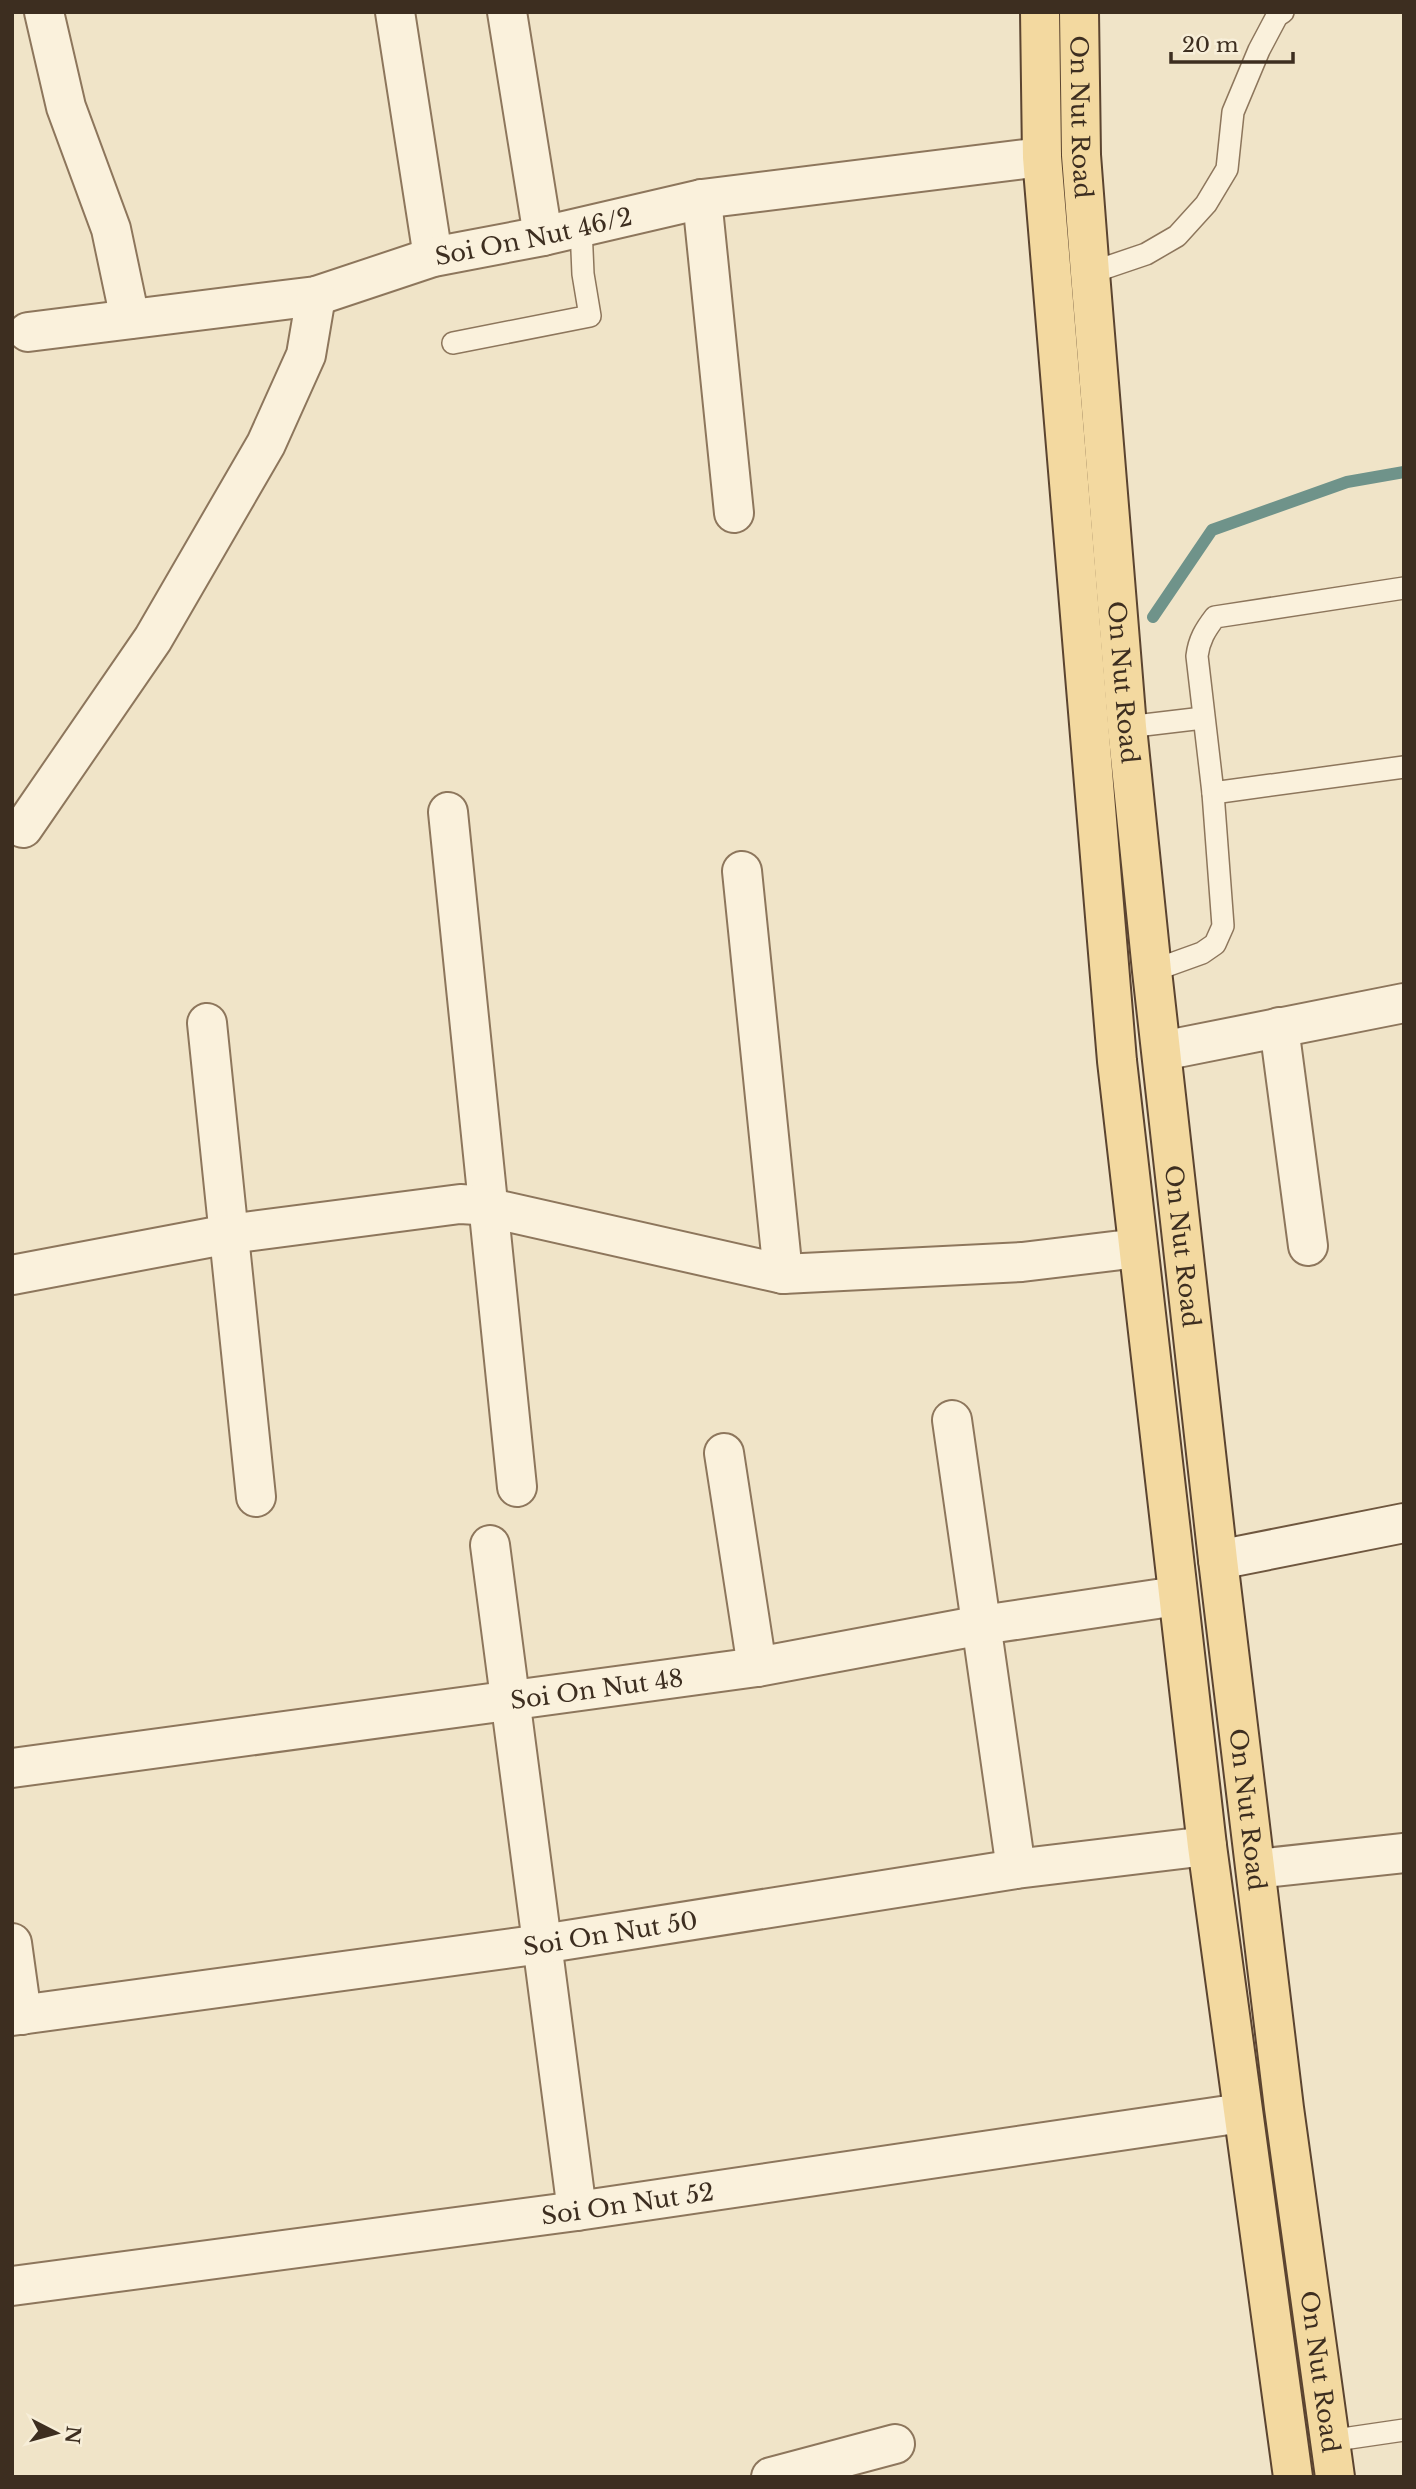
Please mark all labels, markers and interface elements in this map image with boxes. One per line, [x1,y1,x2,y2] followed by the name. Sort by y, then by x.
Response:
[1171,21,1294,65] scale bar
[1182,32,1239,58] text: 20 m
[1065,35,1099,200] street label: On Nut Road
[432,201,635,271] street label: Soi On Nut 46/2
[1102,600,1145,765] street label: On Nut Road
[1159,1163,1206,1329] street label: On Nut Road
[508,1663,685,1715] street label: Soi On Nut 48
[1224,1727,1272,1892] street label: On Nut Road
[521,1905,700,1961] street label: Soi On Nut 50
[539,2177,716,2230] street label: Soi On Nut 52
[1295,2289,1346,2455] street label: On Nut Road
[21,2398,91,2468] north arrow
[60,2425,85,2445] text: N

